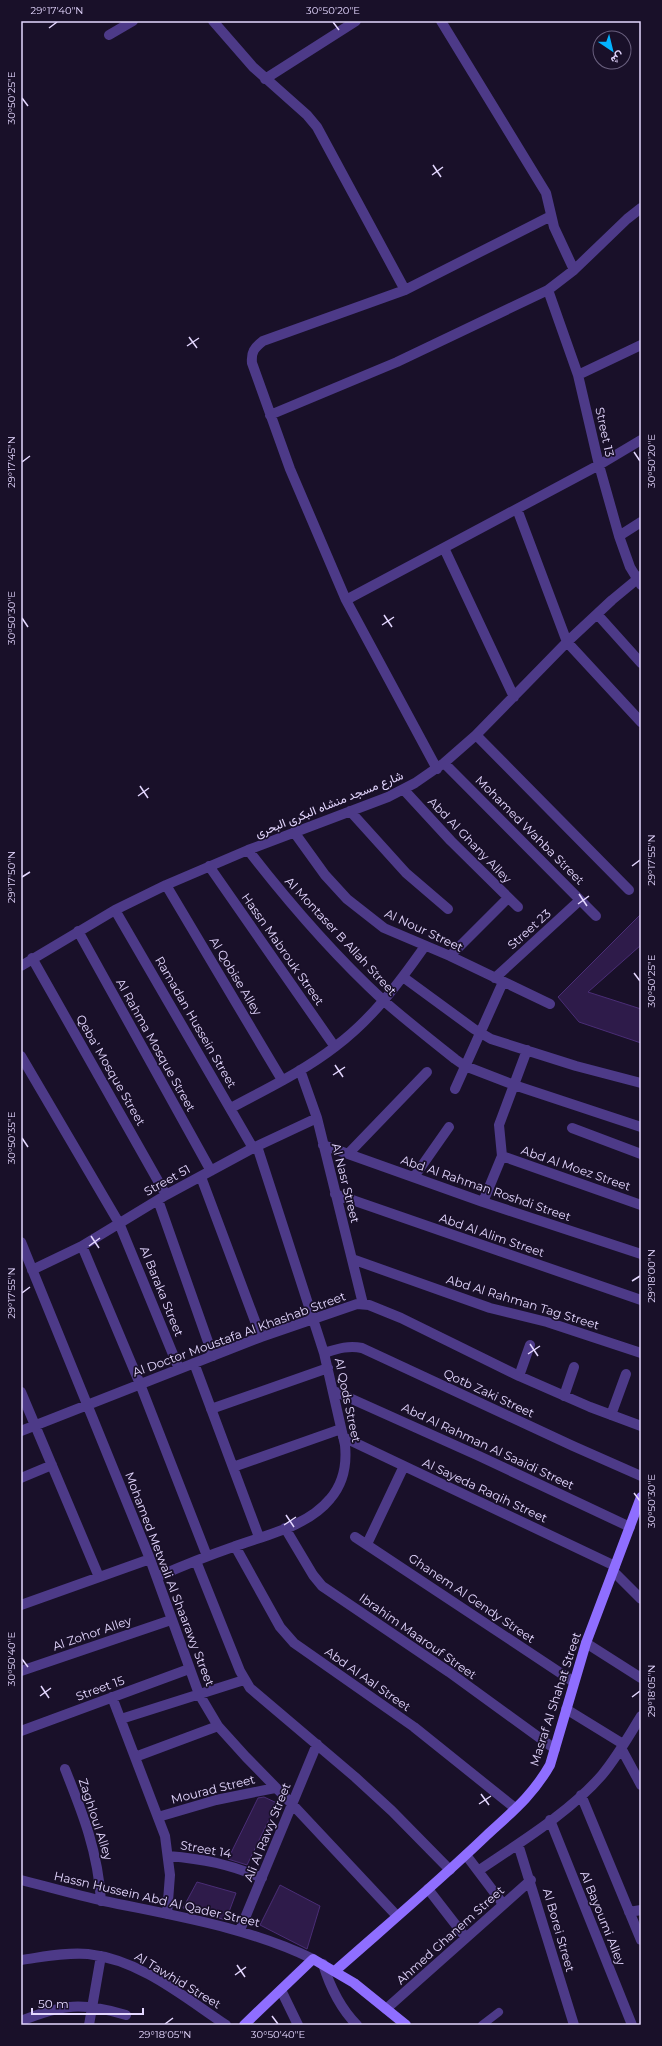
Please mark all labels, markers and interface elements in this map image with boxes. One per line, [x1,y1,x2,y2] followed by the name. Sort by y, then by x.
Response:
[31,4,84,17] text: 29°17'40"N
[306,4,360,17] text: 30°50'20"E
[592,30,632,70] north arrow
[608,49,627,68] text: ش
[5,71,18,124] text: 30°50'25"E
[592,406,618,458] street label: Street 13
[645,434,658,488] text: 30°50'20"E
[5,436,18,488] text: 29°17'45"N
[5,591,18,645] text: 30°50'30"E
[253,767,406,842] street label: شارع مسجد منشاه البكرى البحرى
[472,772,588,888] street label: Mohamed Wahba Street
[425,794,515,886] street label: Abd Al Ghany Alley
[645,834,658,886] text: 29°17'55"N
[5,851,18,903] text: 29°17'50"N
[282,874,400,999] street label: Al Montaser B Allah Street
[239,890,327,1008] street label: Hassn Mabrouk Street
[383,905,466,955] street label: Al Nour Street
[504,906,554,952] street label: Street 23
[207,934,266,1018] street label: Al Qobise Alley
[152,954,240,1091] street label: Ramadan Hussein Street
[645,954,658,1007] text: 30°50'25"E
[113,976,199,1114] street label: Al Rahma Mosque Street
[73,1012,149,1128] street label: Qeba' Mosque Street
[5,1111,18,1164] text: 30°50'35"E
[329,1141,363,1225] street label: Al Nasr Street
[519,1142,633,1194] street label: Abd Al Moez Street
[399,1152,573,1224] street label: Abd Al Rahman Roshdi Street
[141,1161,193,1199] street label: Street 51
[437,1210,547,1260] street label: Abd Al Alim Street
[137,1244,187,1338] street label: Al Baraka Street
[645,1249,658,1303] text: 29°18'00"N
[5,1267,18,1319] text: 29°17'55"N
[445,1272,601,1332] street label: Abd Al Rahman Tag Street
[130,1288,348,1380] street label: Al Doctor Moustafa Al Khashab Street
[332,1356,364,1444] street label: Al Qods Street
[441,1365,537,1421] street label: Qotb Zaki Street
[399,1399,577,1493] street label: Abd Al Rahman Al Saaidi Street
[420,1455,550,1526] street label: Al Sayeda Raqih Street
[122,1470,218,1688] street label: Mohamed Metwali Al Shaarawy Street
[645,1474,658,1528] text: 30°50'30"E
[406,1550,538,1646] street label: Ghanem Al Gendy Street
[356,1590,480,1682] street label: Ibrahim Maarouf Street
[51,1612,134,1654] street label: Al Zohor Alley
[526,1630,584,1768] street label: Masraf Al Shahat Street
[5,1632,18,1686] text: 30°50'40"E
[322,1644,414,1714] street label: Abd Al Aal Street
[645,1665,658,1717] text: 29°18'05"N
[74,1672,127,1704] street label: Street 15
[169,1771,257,1807] street label: Mourad Street
[76,1776,116,1862] street label: Zaghloul Alley
[240,1780,294,1884] street label: Ali Al Rawy Street
[179,1837,233,1861] street label: Street 14
[53,1868,262,1930] street label: Hassn Hussein Abd Al Qader Street
[577,1869,629,1968] street label: Al Bayoumi Alley
[393,1883,507,1987] street label: Ahmed Ghanem Street
[540,1887,578,1974] street label: Al Borei Street
[132,1948,224,2012] street label: Al Tawhid Street
[32,1990,143,2016] scale bar
[38,1996,69,2011] text: 50 m
[139,2028,191,2041] text: 29°18'05"N
[251,2028,305,2041] text: 30°50'40"E

